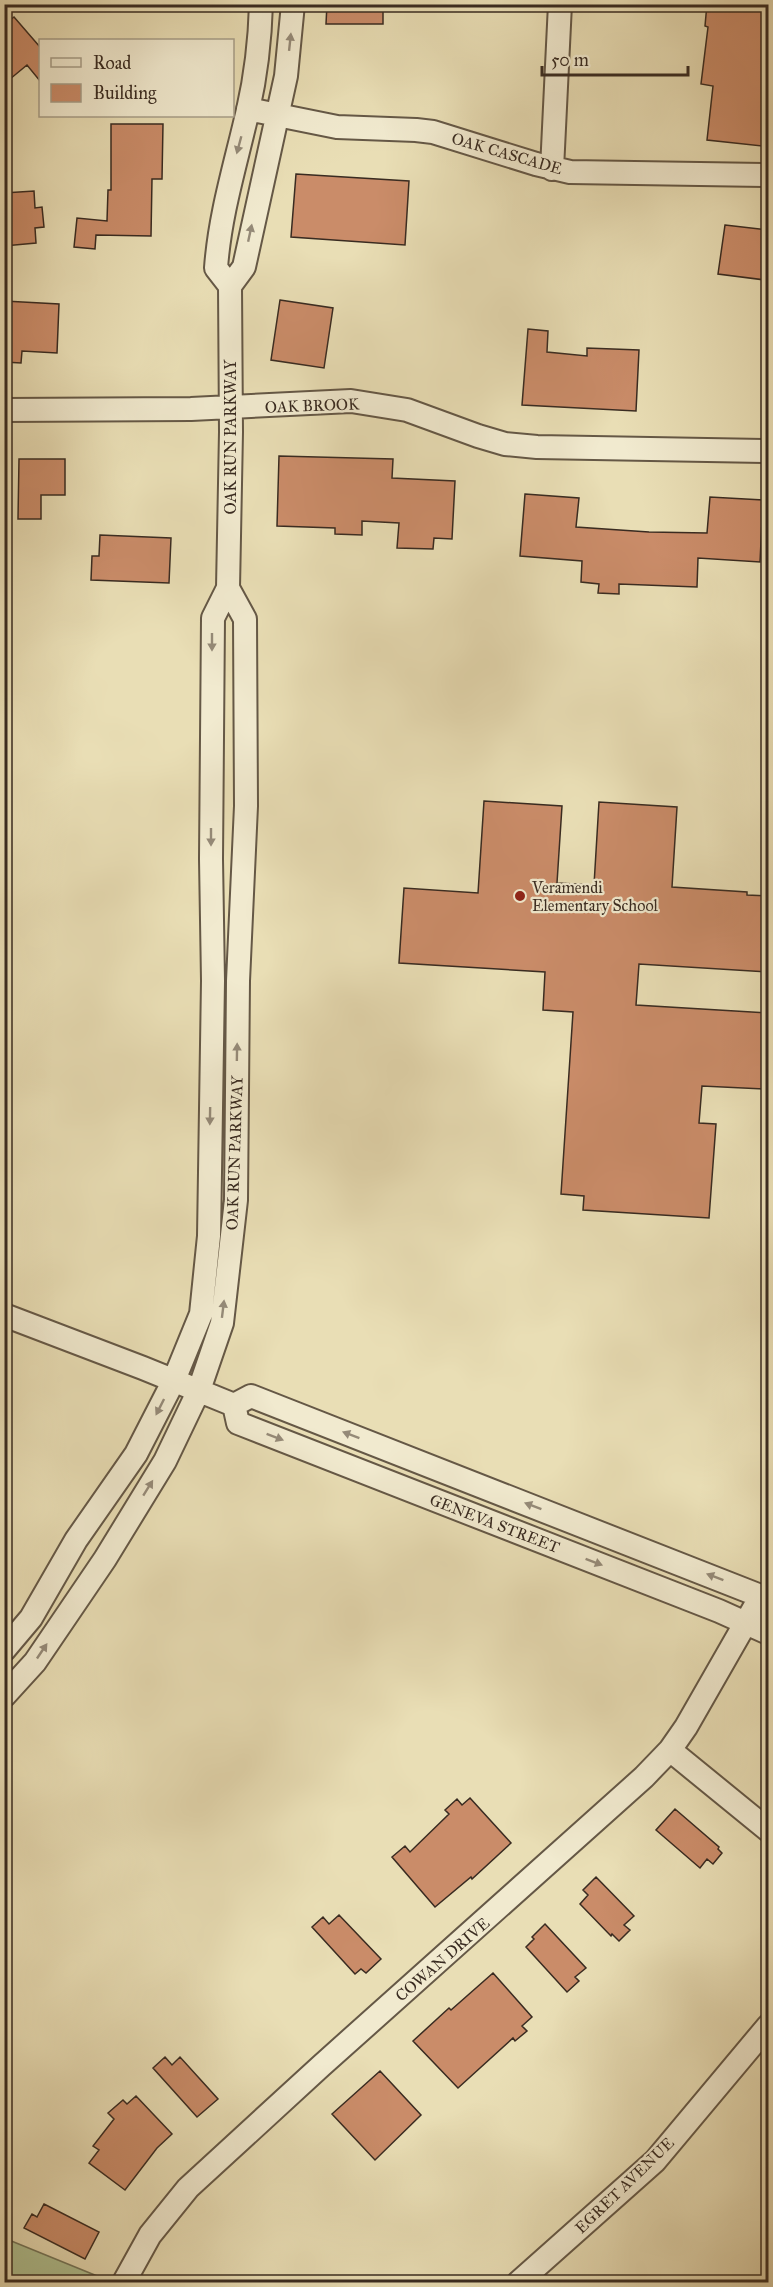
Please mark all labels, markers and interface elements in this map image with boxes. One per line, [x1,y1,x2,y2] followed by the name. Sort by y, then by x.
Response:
[285,33,295,52] one-way arrow
[39,39,234,117] legend
[542,39,688,77] scale bar
[551,49,589,71] text: 50 m
[93,52,131,74] text: Road
[93,82,157,105] text: Building
[449,129,564,178] street label: OAK CASCADE
[234,136,243,154] one-way arrow
[246,223,255,242] one-way arrow
[221,359,240,514] street label: OAK RUN PARKWAY
[264,394,360,417] street label: OAK BROOK
[208,633,217,652] one-way arrow
[207,828,216,847] one-way arrow
[531,878,658,915] place label: Veramendi Elementary School
[513,889,527,903] marker: Veramendi Elementary School
[232,1043,242,1062] one-way arrow
[222,1074,247,1231] street label: OAK RUN PARKWAY
[205,1107,215,1126] one-way arrow
[218,1300,228,1319] one-way arrow
[155,1399,164,1416] one-way arrow
[342,1430,360,1439] one-way arrow
[266,1433,284,1443] one-way arrow
[143,1480,154,1496] one-way arrow
[427,1490,563,1557] street label: GENEVA STREET
[524,1501,542,1510] one-way arrow
[585,1557,603,1567] one-way arrow
[705,1572,723,1582] one-way arrow
[36,1644,48,1660] one-way arrow
[391,1913,493,2005] street label: COWAN DRIVE
[571,2133,678,2237] street label: EGRET AVENUE

